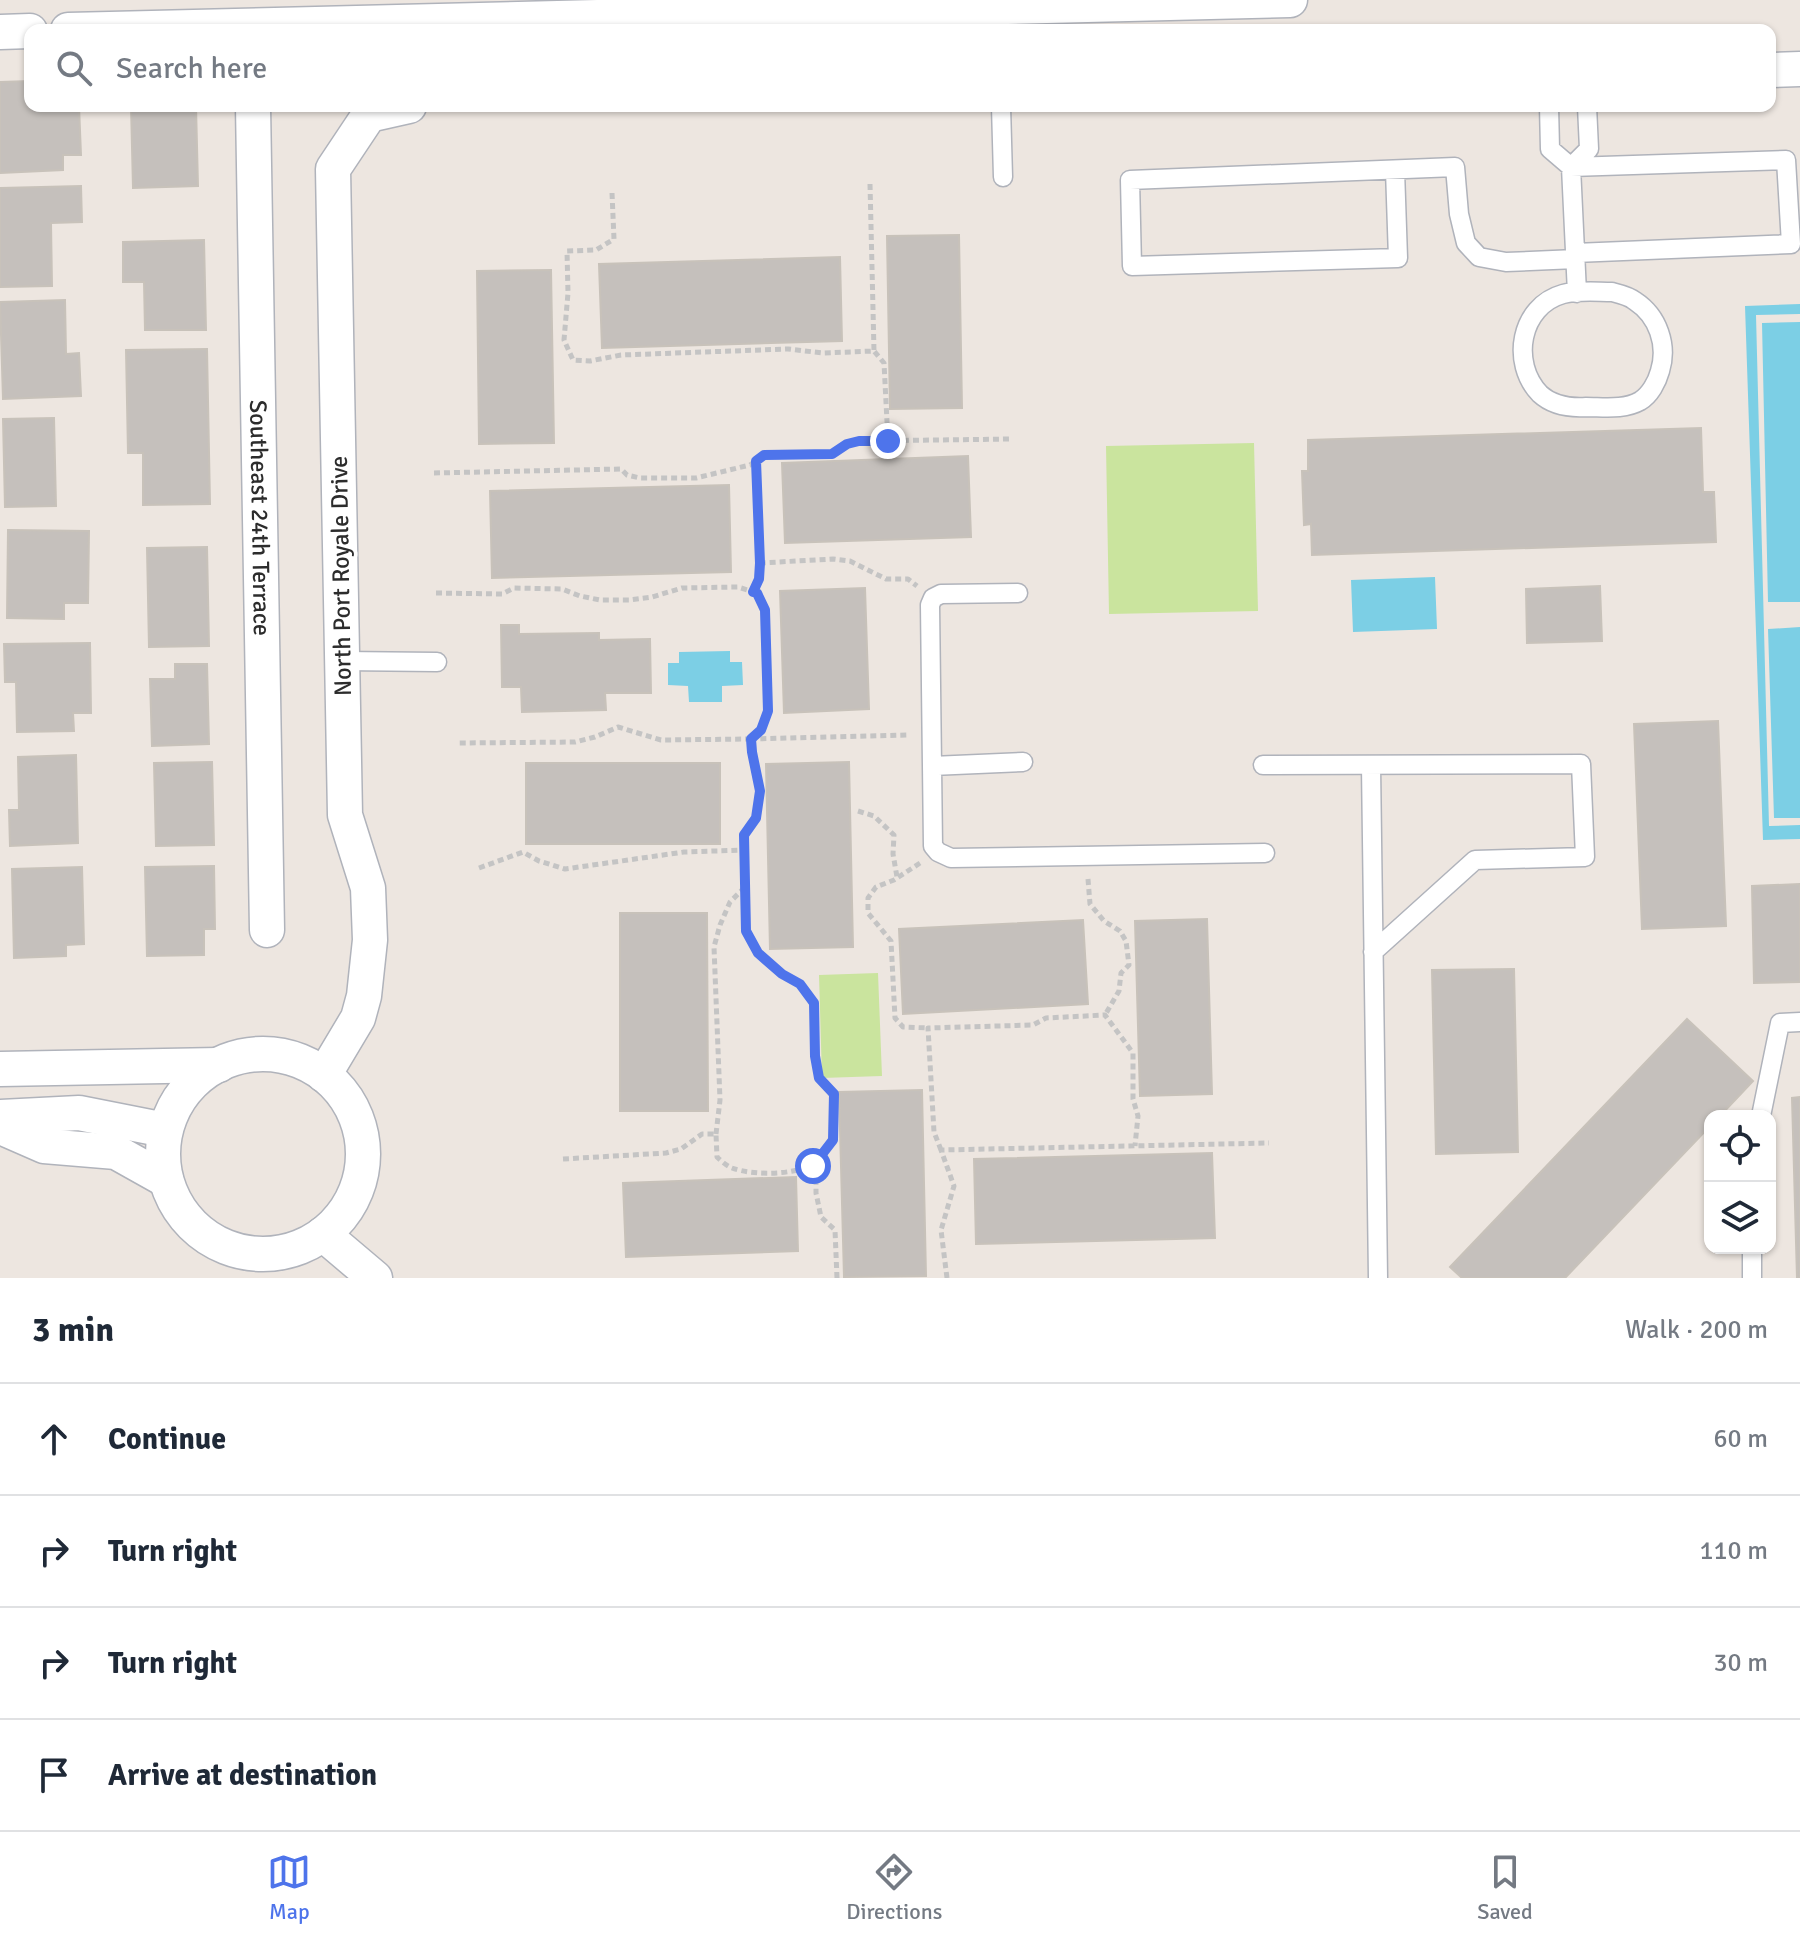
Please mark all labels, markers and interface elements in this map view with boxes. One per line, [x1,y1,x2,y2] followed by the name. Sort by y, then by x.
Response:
[24,24,1776,112] search box
[52,46,96,90] icon: search
[116,50,267,87] text: Search here
[243,400,277,636] street label: Southeast 24th Terrace
[870,423,906,459] route end
[324,456,358,696] street label: North Port Royale Drive
[1704,1110,1776,1254] map controls
[1704,1110,1776,1182] button: locate
[795,1148,831,1184] route start
[1704,1182,1776,1254] button: layers
[32,1309,114,1351] text: 3 min
[1625,1314,1768,1346] text: Walk · 200 m
[32,1417,76,1461] icon: ahead
[108,1421,226,1458] text: Continue
[1713,1423,1768,1455] text: 60 m
[32,1529,76,1573] icon: right
[108,1533,237,1570] text: Turn right
[1699,1535,1768,1567] text: 110 m
[32,1641,76,1685] icon: right
[108,1645,237,1682] text: Turn right
[1713,1647,1768,1679] text: 30 m
[32,1753,76,1797] icon: arrive
[108,1757,377,1794] text: Arrive at destination
[267,1850,311,1925] tab: Map
[846,1850,942,1925] tab: Directions
[1477,1850,1533,1925] tab: Saved

